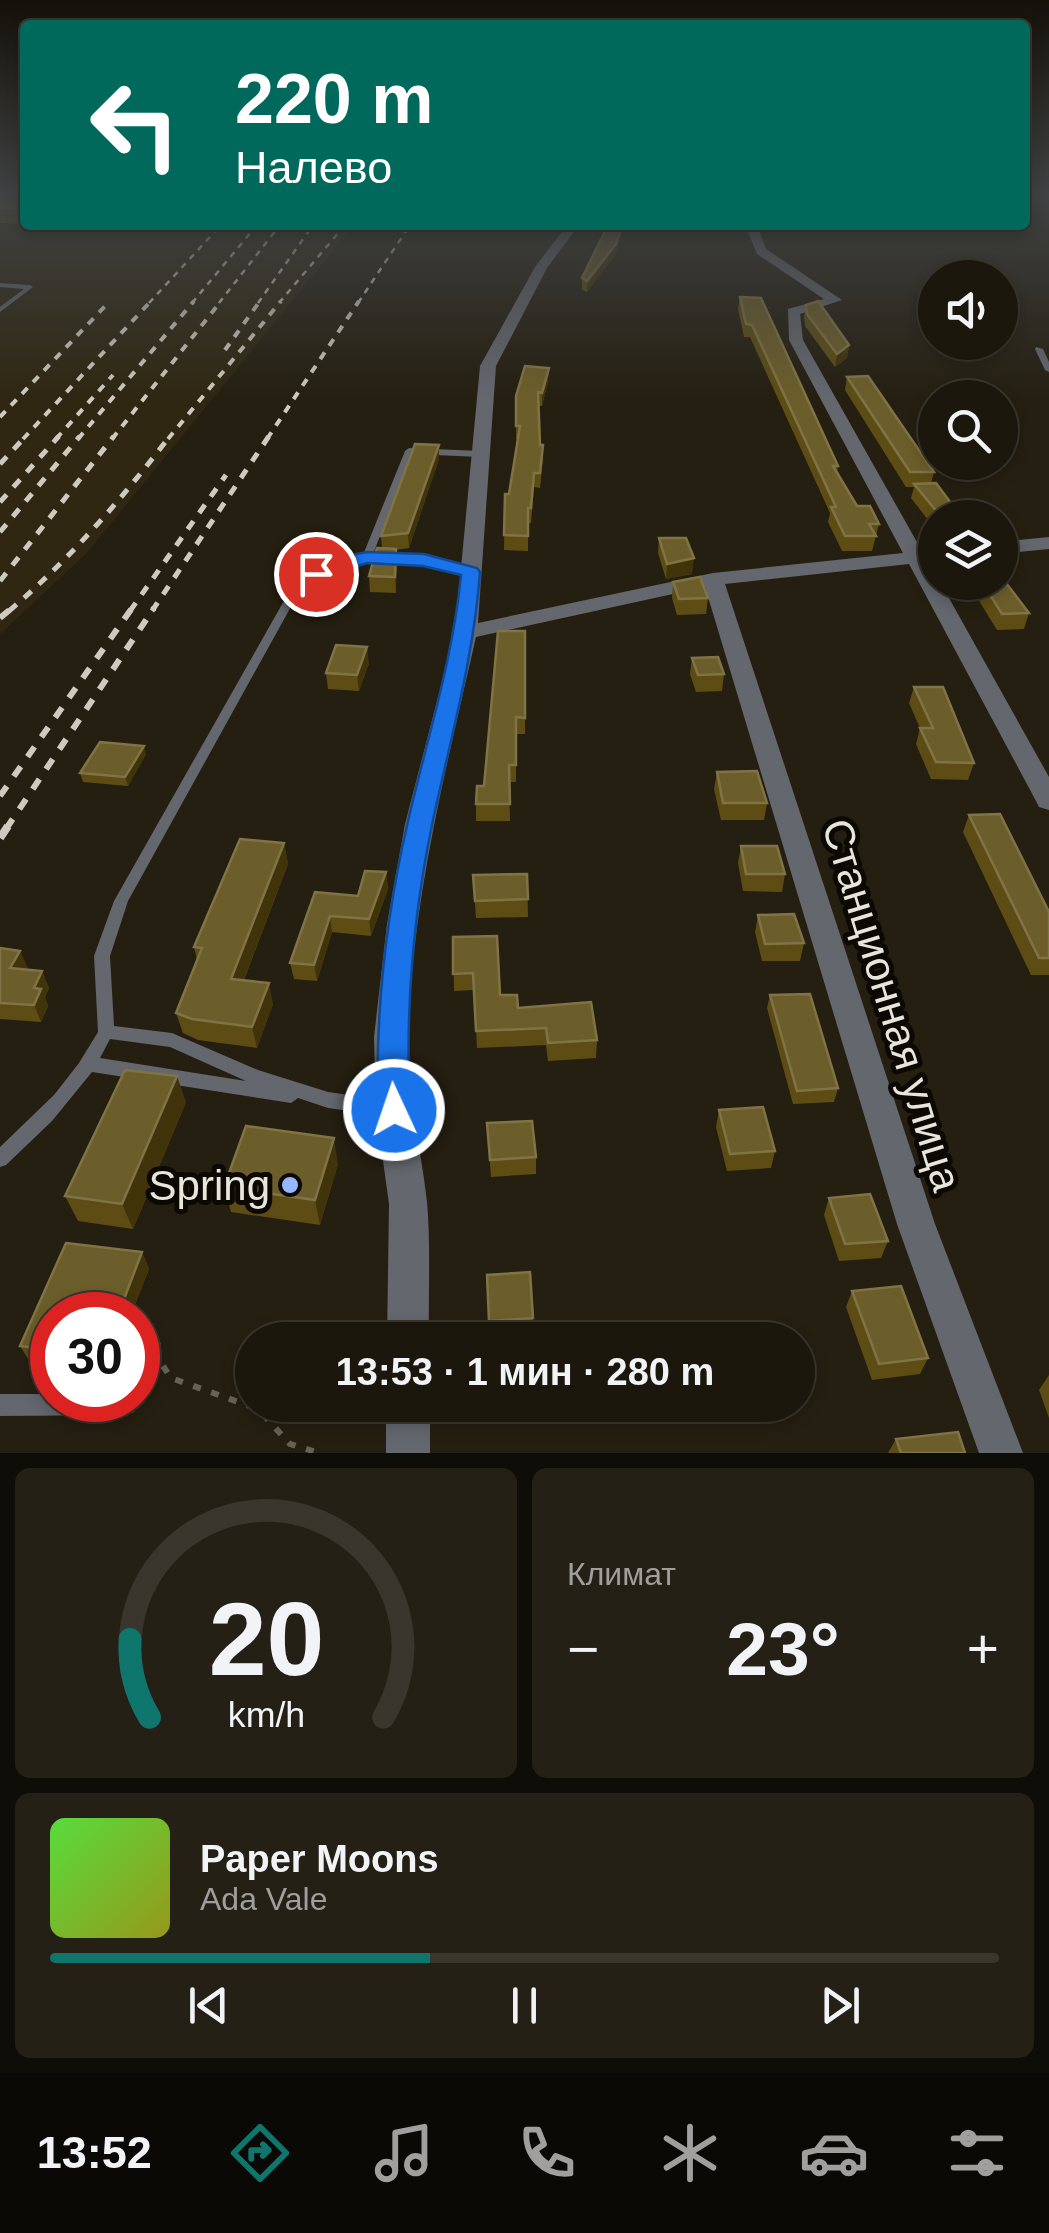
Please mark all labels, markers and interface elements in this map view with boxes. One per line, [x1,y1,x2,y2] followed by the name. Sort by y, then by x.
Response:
[70,60,200,190] icon: left
[235,60,433,138] text: 220 m
[235,142,392,193] text: Налево
[918,260,1018,600] map controls
[918,260,1018,360] button: sound
[918,380,1018,480] button: search
[918,500,1018,600] button: layers
[274,532,359,617] pin
[289,547,344,602] icon: arrive
[813,813,971,1197] street label: Станционная улица
[342,1058,446,1162] position arrow
[149,1162,270,1209] place label: Spring
[279,1174,301,1196] marker: Spring
[30,1292,160,1422] speed limit sign: 30
[336,1351,714,1393] text: 13:53 · 1 мин · 280 m
[567,1556,676,1592] text: Климат
[208,1581,324,1697] text: 20
[726,1607,840,1691] text: 23°
[567,1618,599,1680] text: −
[967,1618,999,1680] text: +
[227,1695,305,1735] text: km/h
[200,1838,439,1880] text: Paper Moons
[200,1881,328,1917] text: Ada Vale
[181,1978,236,2033] icon: previous
[497,1978,552,2033] icon: pause
[813,1978,868,2033] icon: next
[225,2118,295,2188] icon: directions
[369,2118,439,2188] icon: music
[512,2118,582,2188] icon: phone
[655,2118,725,2188] icon: climate
[799,2118,869,2188] icon: car
[942,2118,1012,2188] icon: filters
[37,2127,152,2178] text: 13:52

